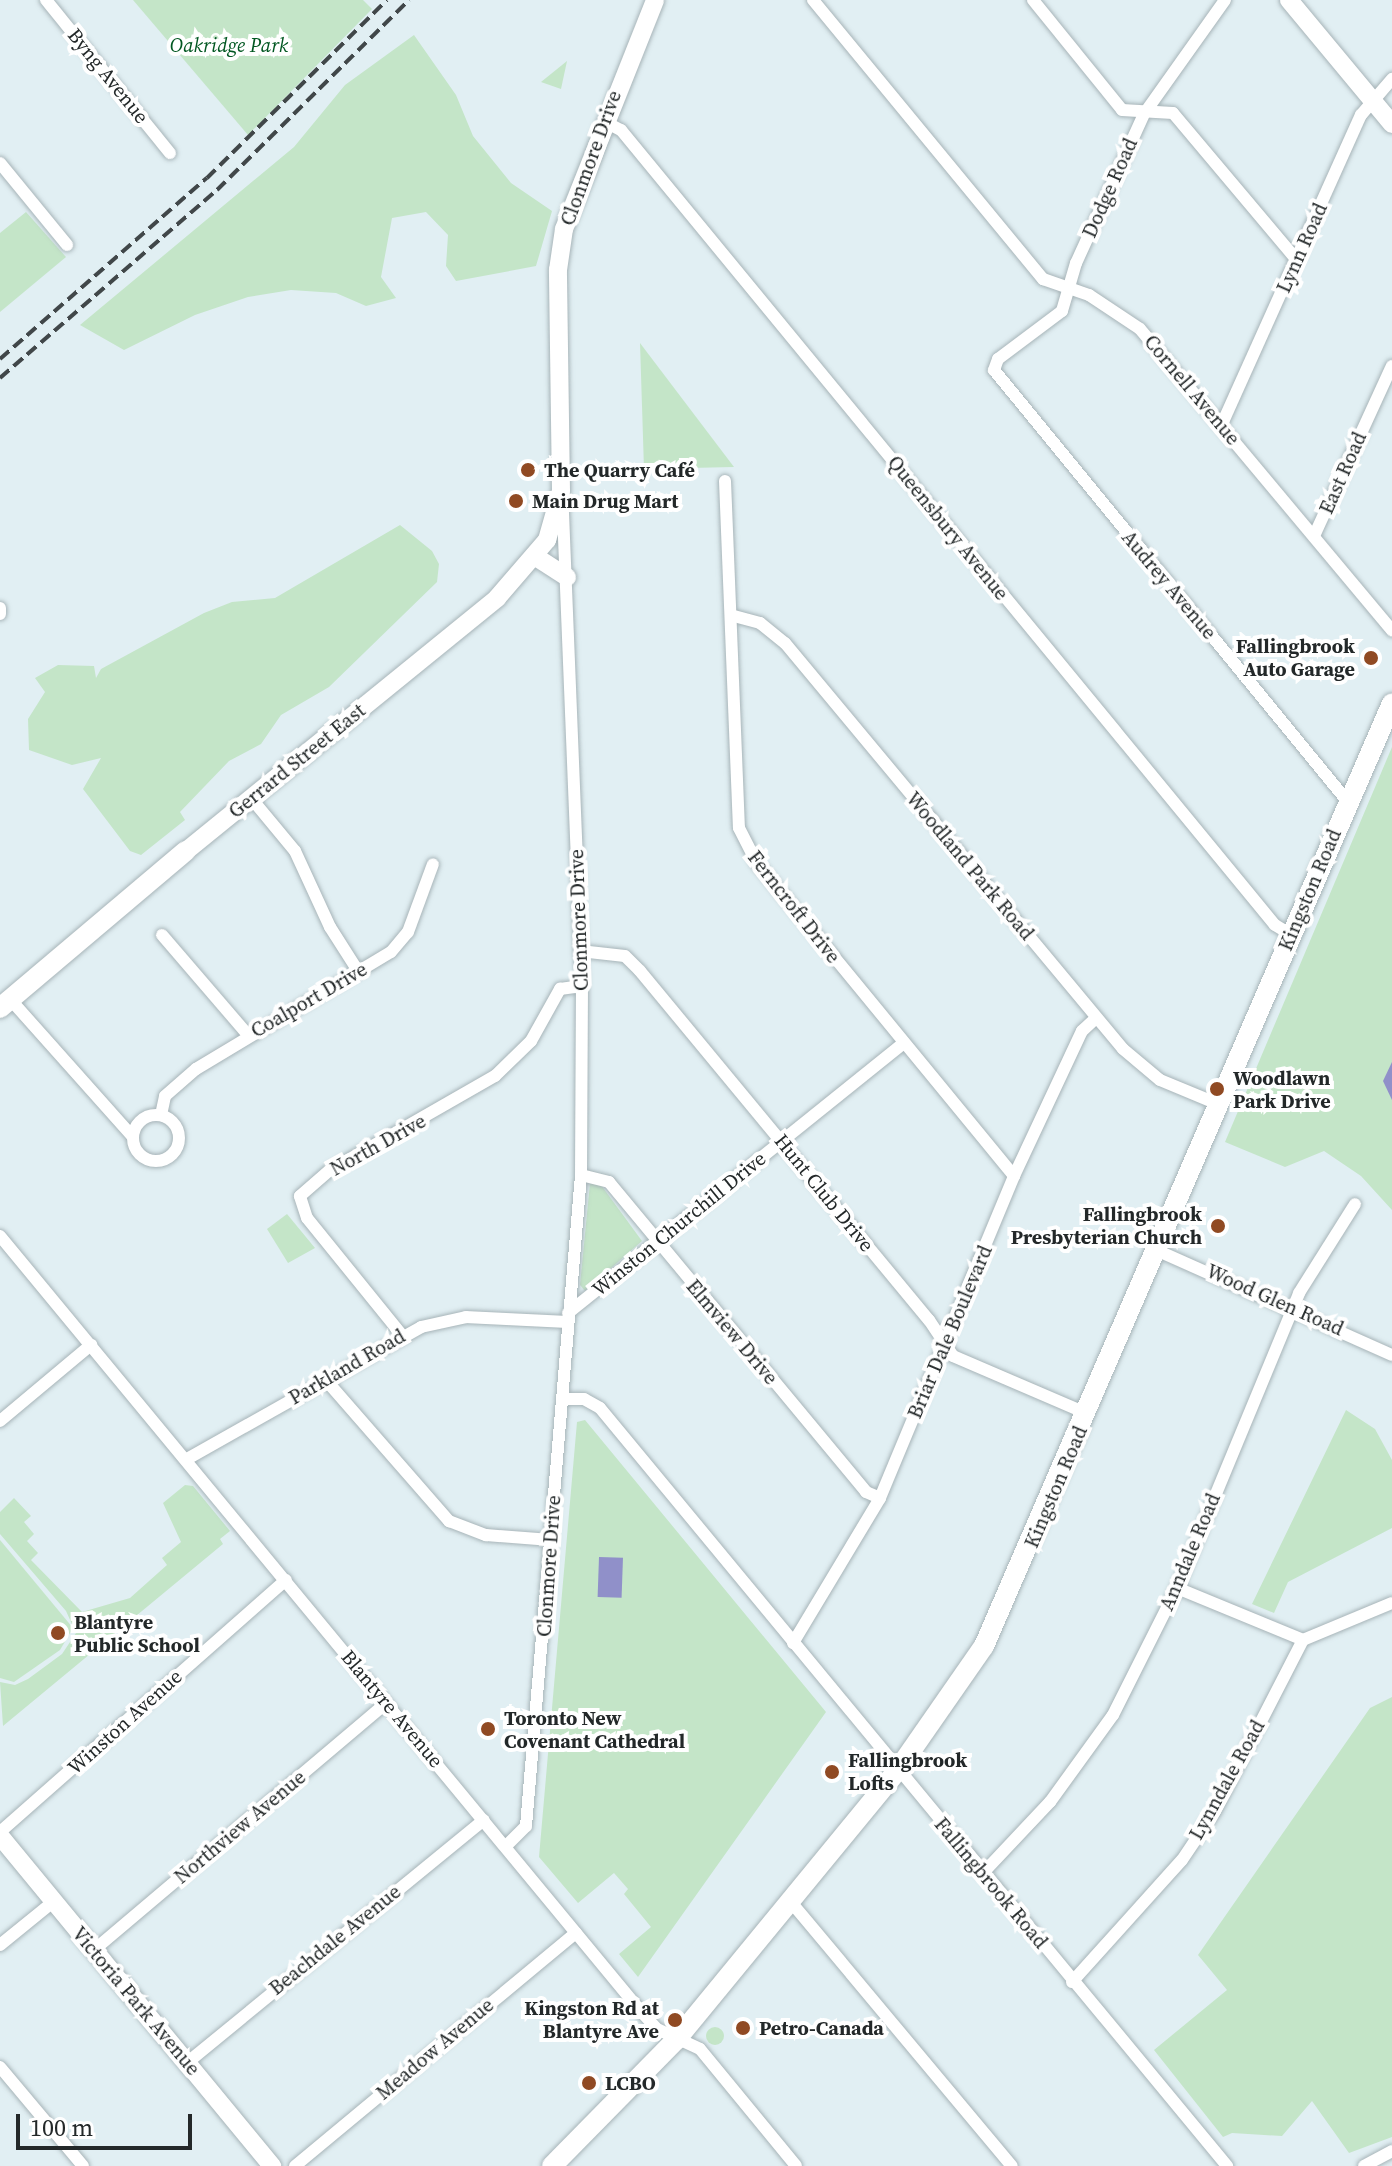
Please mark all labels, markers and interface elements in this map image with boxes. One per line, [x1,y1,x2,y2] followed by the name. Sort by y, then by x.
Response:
[62,24,154,128] street label: Byng Avenue
[170,33,288,57] park label: Oakridge Park
[555,87,627,229] street label: Clonmore Drive
[1077,134,1143,242] street label: Dodge Road
[1272,199,1332,297] street label: Lynn Road
[1139,330,1245,450] street label: Cornell Avenue
[1314,428,1372,518] street label: East Road
[882,451,1014,605] street label: Queensbury Avenue
[544,458,695,482] place label: The Quarry Café
[519,461,537,479] marker: The Quarry Café
[532,489,679,513] place label: Main Drug Mart
[507,492,525,510] marker: Main Drug Mart
[1117,526,1221,644] street label: Audrey Avenue
[1236,634,1355,681] place label: Fallingbrook Auto Garage
[1362,649,1380,667] marker: Fallingbrook Auto Garage
[224,699,370,823] street label: Gerrard Street East
[901,787,1039,945] street label: Woodland Park Road
[1274,825,1346,955] street label: Kingston Road
[743,846,845,968] street label: Ferncroft Drive
[565,849,593,991] street label: Clonmore Drive
[247,957,371,1043] street label: Coalport Drive
[1233,1066,1331,1113] place label: Woodlawn Park Drive
[1208,1080,1226,1098] marker: Woodlawn Park Drive
[326,1109,430,1181] street label: North Drive
[769,1129,879,1257] street label: Hunt Club Drive
[587,1147,771,1301] street label: Winston Churchill Drive
[1011,1202,1202,1249] place label: Fallingbrook Presbyterian Church
[1209,1217,1227,1235] marker: Fallingbrook Presbyterian Church
[903,1242,997,1422] street label: Briar Dale Boulevard
[1203,1259,1347,1341] street label: Wood Glen Road
[681,1275,783,1389] street label: Elmview Drive
[285,1324,409,1410] street label: Parkland Road
[1020,1422,1092,1552] street label: Kingston Road
[1155,1490,1225,1614] street label: Anndale Road
[532,1494,566,1638] street label: Clonmore Drive
[74,1610,200,1657] place label: Blantyre Public School
[49,1624,67,1642] marker: Blantyre Public School
[336,1645,448,1773] street label: Blantyre Avenue
[63,1664,187,1780] street label: Winston Avenue
[504,1706,685,1753] place label: Toronto New Covenant Cathedral
[1184,1716,1270,1844] street label: Lynndale Road
[479,1720,497,1738] marker: Toronto New Covenant Cathedral
[848,1748,967,1795] place label: Fallingbrook Lofts
[823,1763,841,1781] marker: Fallingbrook Lofts
[170,1765,310,1889] street label: Northview Avenue
[929,1813,1053,1953] street label: Fallingbrook Road
[264,1880,406,2000] street label: Beachdale Avenue
[67,1922,205,2080] street label: Victoria Park Avenue
[371,1993,499,2105] street label: Meadow Avenue
[524,1996,659,2043] place label: Kingston Rd at Blantyre Ave
[666,2011,684,2029] marker: Kingston Rd at Blantyre Ave
[759,2016,884,2040] place label: Petro-Canada
[734,2019,752,2037] marker: Petro-Canada
[605,2071,656,2095] place label: LCBO
[580,2074,598,2092] marker: LCBO
[20,2098,196,2148] scale bar
[30,2111,93,2144] text: 100 m

